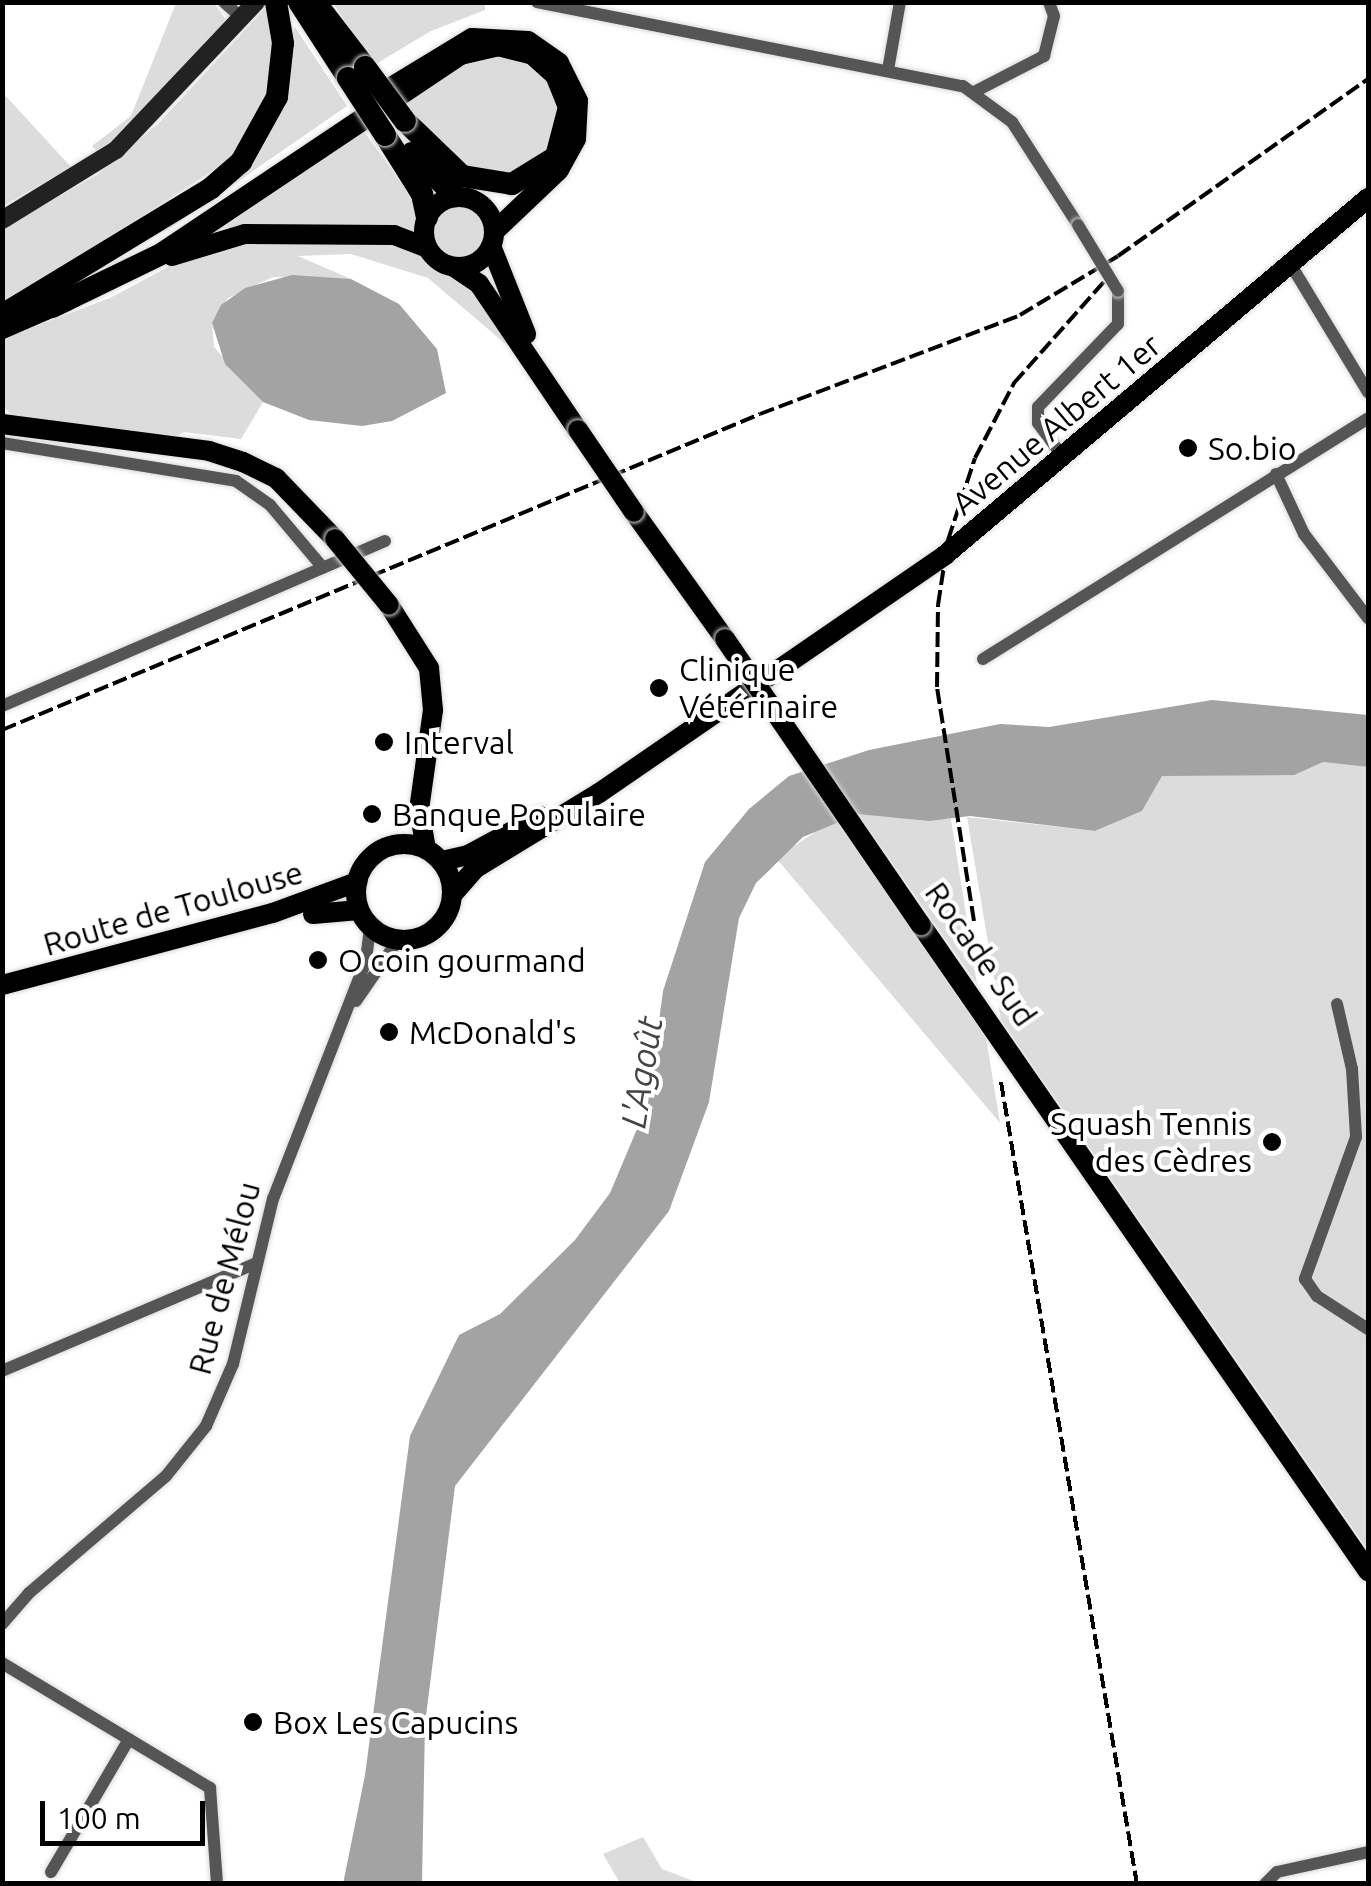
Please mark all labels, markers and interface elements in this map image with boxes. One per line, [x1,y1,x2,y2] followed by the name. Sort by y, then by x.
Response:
[944,326,1168,522] street label: Avenue Albert 1er
[1208,429,1296,467] place label: So.bio
[1177,437,1199,459] marker: So.bio
[679,651,838,726] place label: Clinique Vétérinaire
[648,677,670,699] marker: Clinique Vétérinaire
[404,723,514,761] place label: Interval
[373,731,395,753] marker: Interval
[392,795,646,833] place label: Banque Populaire
[361,803,383,825] marker: Banque Populaire
[39,853,307,963] street label: Route de Toulouse
[917,874,1045,1034] street label: Rocade Sud
[338,941,586,979] place label: O coin gourmand
[307,949,329,971] marker: O coin gourmand
[409,1013,576,1051] place label: McDonald's
[611,1013,671,1131] water label: L'Agoût
[378,1021,400,1043] marker: McDonald's
[1050,1105,1252,1180] place label: Squash Tennis des Cèdres
[1261,1131,1283,1153] marker: Squash Tennis des Cèdres
[180,1178,268,1378] street label: Rue de Mélou
[273,1703,518,1741] place label: Box Les Capucins
[242,1711,264,1733] marker: Box Les Capucins
[45,1781,210,1843] scale bar
[57,1801,141,1835] text: 100 m

